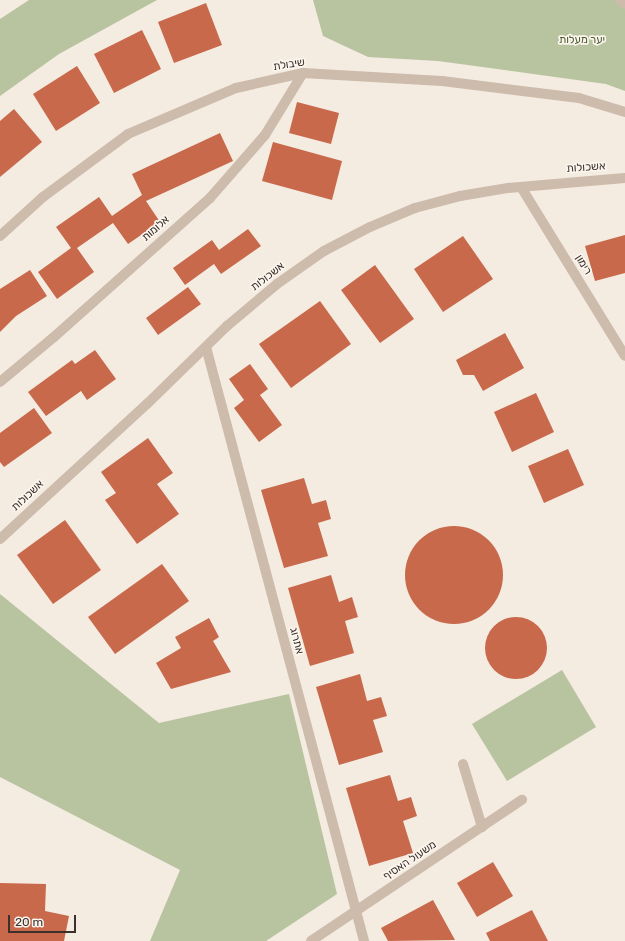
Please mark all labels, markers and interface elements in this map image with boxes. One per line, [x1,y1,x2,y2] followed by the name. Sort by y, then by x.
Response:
[559,33,605,47] park label: יער מעלות
[272,56,306,74] street label: שיבולת
[566,160,606,176] street label: אשכולות
[140,214,172,244] street label: אלומות
[572,253,594,277] street label: רימון
[249,260,287,294] street label: אשכולות
[9,478,47,514] street label: אשכולות
[286,626,306,656] street label: אתרוג
[381,838,439,884] street label: משעול האסיף
[10,907,78,933] scale bar
[15,915,43,929] text: 20 m

